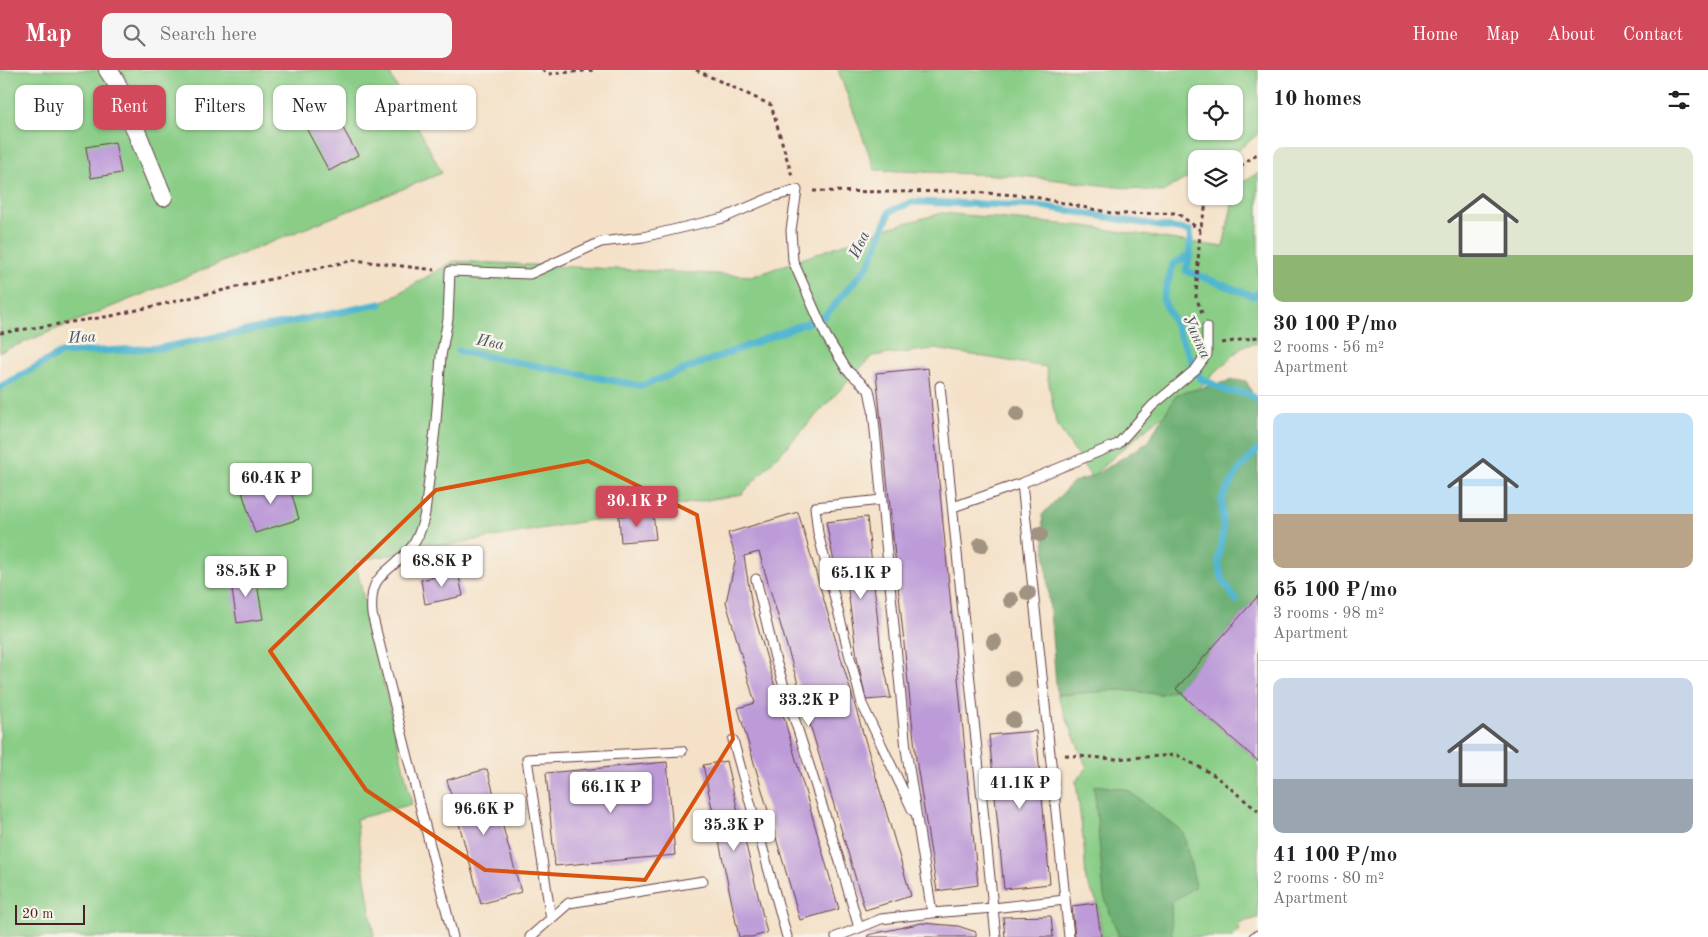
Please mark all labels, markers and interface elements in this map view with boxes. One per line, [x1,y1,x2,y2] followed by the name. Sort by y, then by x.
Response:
[102,13,452,58] search box
[120,21,148,49] icon: search
[25,23,72,47] text: Map
[160,26,257,45] text: Search here
[1412,26,1458,44] text: Home
[1486,26,1519,44] text: Map
[1547,26,1595,44] text: About
[1623,26,1683,44] text: Contact
[15,85,83,130] chip: Buy
[93,85,166,130] chip: Rent
[176,85,263,130] chip: Filters
[273,85,346,130] chip: New
[356,85,476,130] chip: Apartment
[1188,85,1243,205] map controls
[1188,85,1243,140] button: locate
[1665,86,1693,114] icon: filters
[1273,89,1361,110] text: 10 homes
[1188,150,1243,205] button: layers
[1438,180,1528,270] icon: home
[846,228,874,262] water label: Ива
[1179,312,1213,362] water label: Уинка
[1273,314,1397,335] text: 30 100 ₽/mo
[67,329,97,347] water label: Ива
[474,332,506,354] water label: Ива
[1273,340,1384,356] text: 2 rooms · 56 m²
[1273,360,1348,376] text: Apartment
[1438,445,1528,535] icon: home
[225,462,317,505] pin: 60.4K ₽
[241,471,301,487] text: 60.4K ₽
[591,486,683,528] pin: 30.1K ₽
[607,494,667,510] text: 30.1K ₽
[396,546,488,588] pin: 68.8K ₽
[412,554,472,570] text: 68.8K ₽
[200,556,292,598] pin: 38.5K ₽
[815,558,907,600] pin: 65.1K ₽
[216,564,276,580] text: 38.5K ₽
[831,566,891,582] text: 65.1K ₽
[1273,580,1397,601] text: 65 100 ₽/mo
[1273,606,1384,622] text: 3 rooms · 98 m²
[1273,626,1348,642] text: Apartment
[763,684,855,727] pin: 33.2K ₽
[779,693,839,709] text: 33.2K ₽
[1438,710,1528,800] icon: home
[974,768,1066,810] pin: 41.1K ₽
[565,772,657,814] pin: 66.1K ₽
[990,776,1050,792] text: 41.1K ₽
[581,780,641,796] text: 66.1K ₽
[438,794,530,836] pin: 96.6K ₽
[454,802,514,818] text: 96.6K ₽
[688,810,780,852] pin: 35.3K ₽
[704,818,764,834] text: 35.3K ₽
[1273,845,1397,866] text: 41 100 ₽/mo
[1273,871,1384,887] text: 2 rooms · 80 m²
[1273,891,1348,907] text: Apartment
[15,902,85,925] scale bar
[22,907,53,921] text: 20 m

